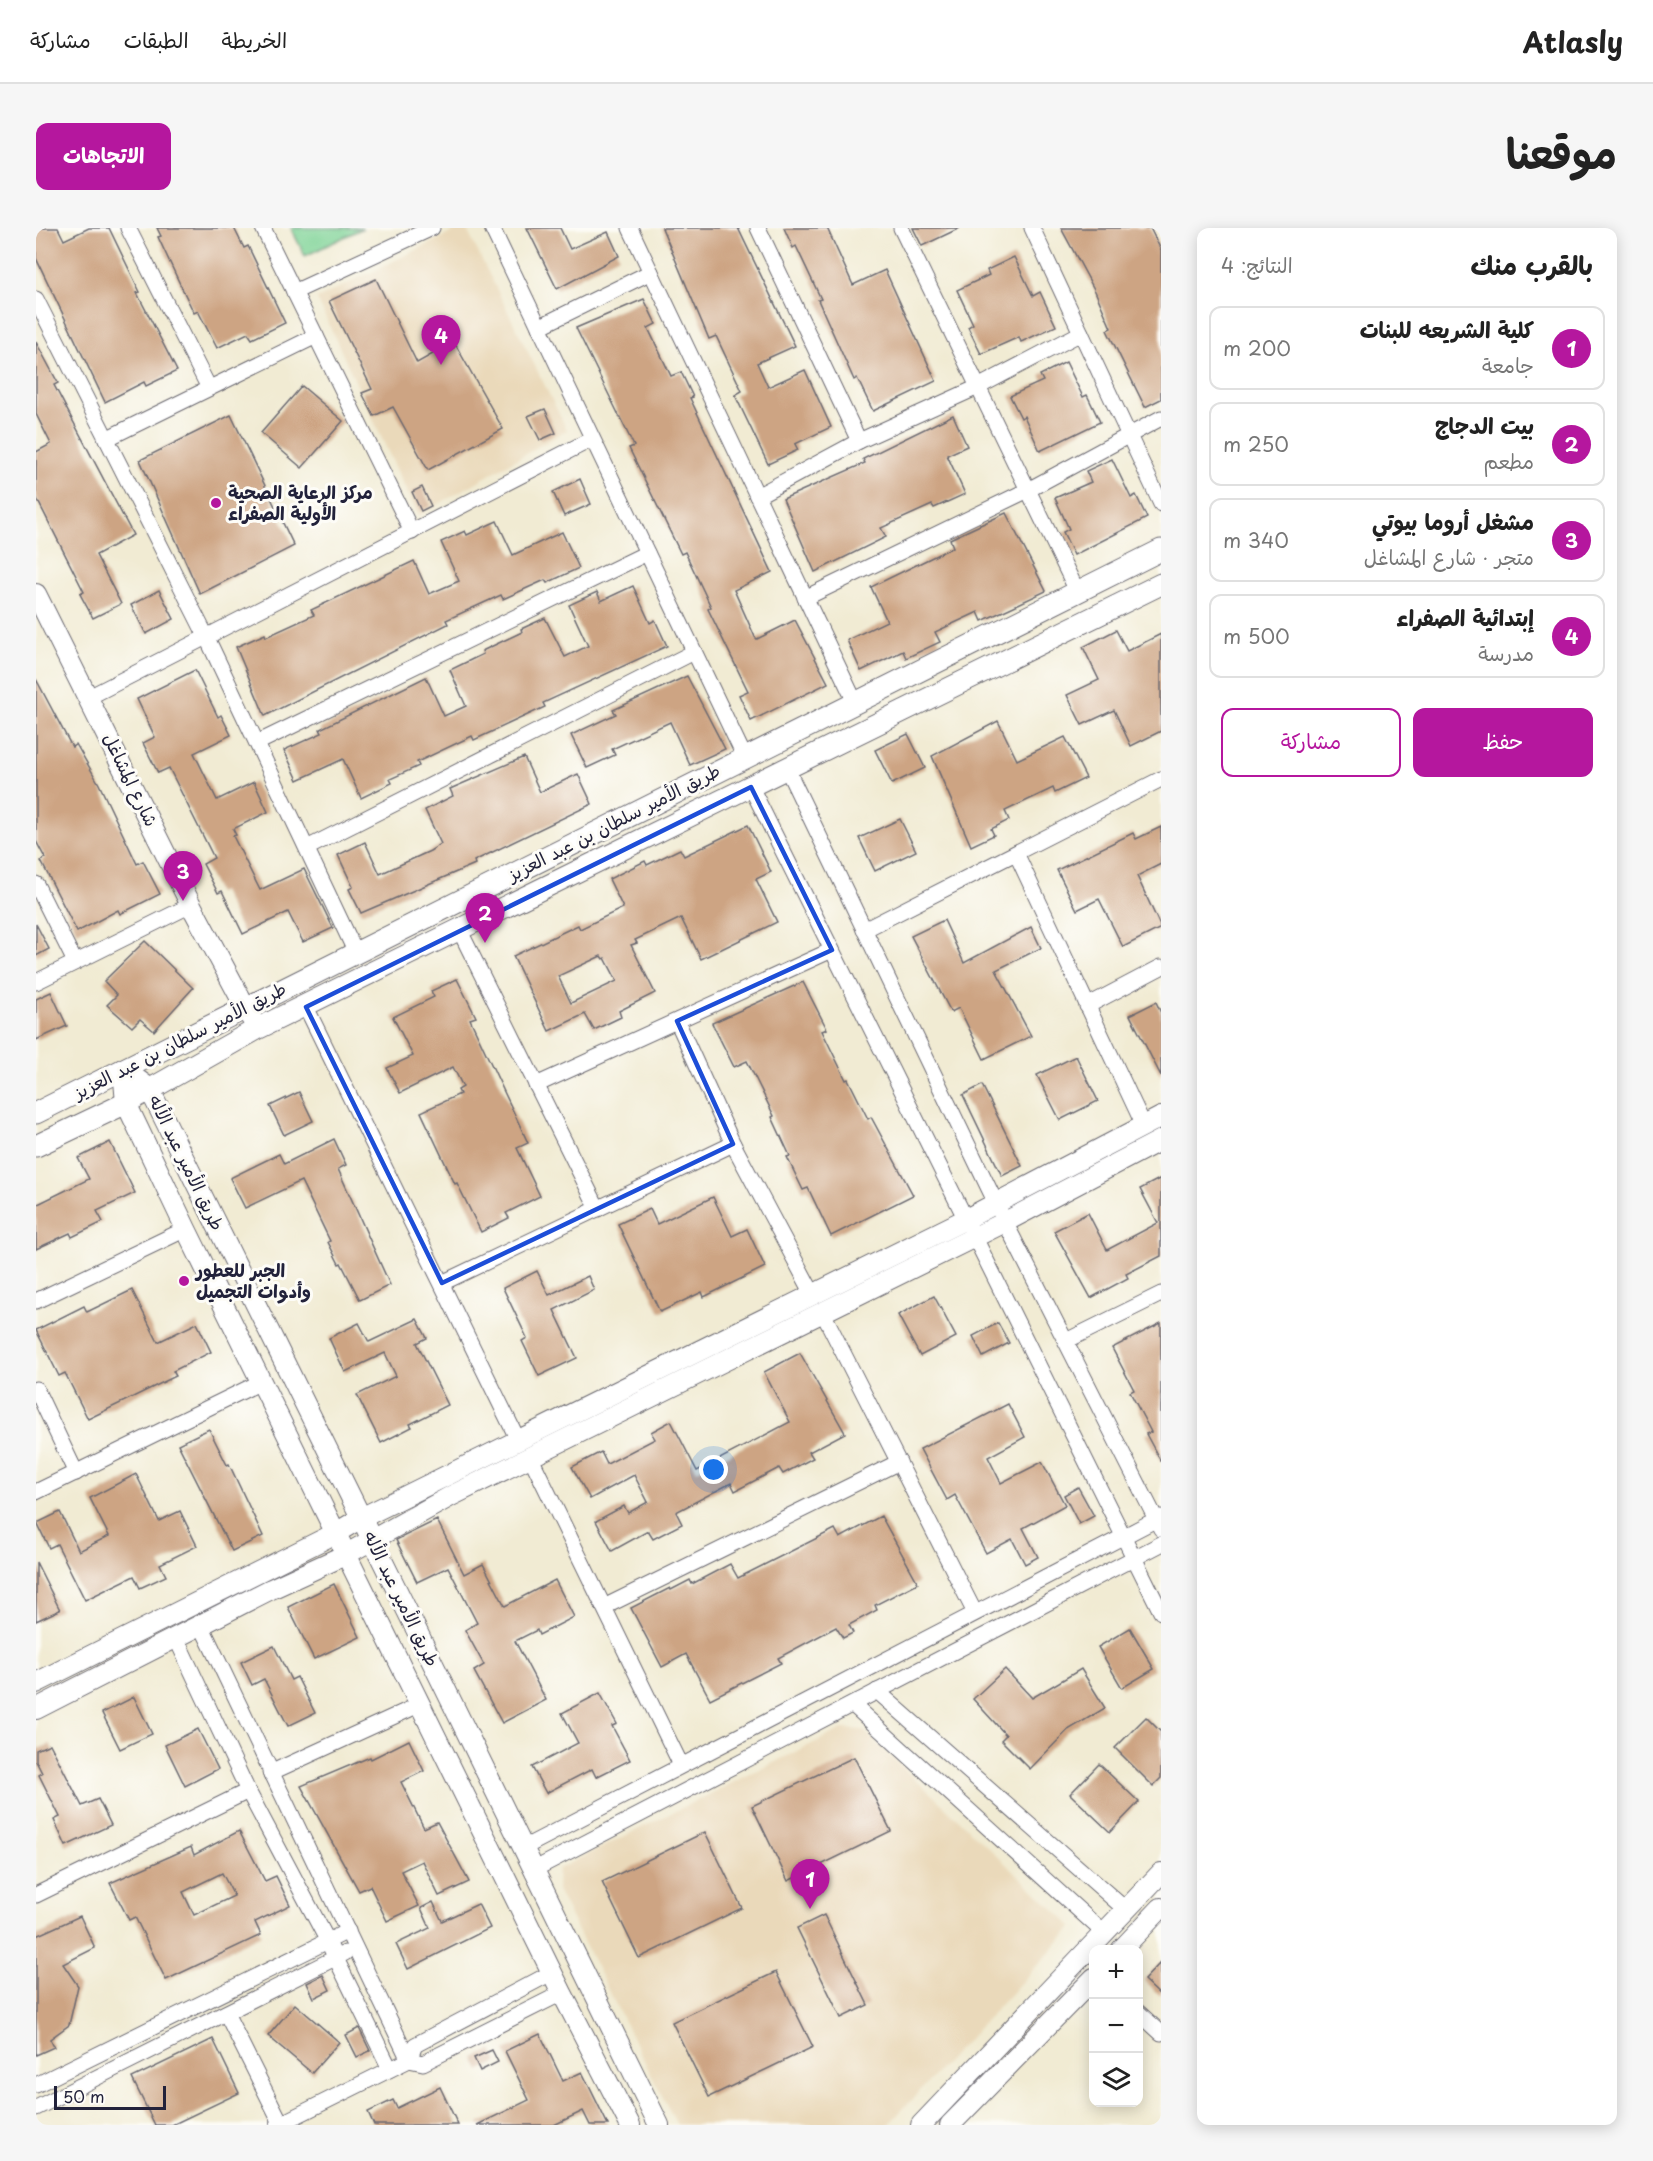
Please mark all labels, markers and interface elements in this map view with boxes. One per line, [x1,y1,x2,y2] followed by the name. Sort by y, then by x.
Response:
[1523,20,1623,63] text: Atlasly
[30,23,91,55] text: مشاركة
[124,23,189,55] text: الطبقات
[222,23,287,55] text: الخريطة
[1506,120,1617,183] text: موقعنا
[36,123,171,190] button: الاتجاهات
[1471,245,1593,284] text: بالقرب منك
[1221,250,1293,280] text: النتائج: 4
[1360,312,1534,345] text: كلية الشريعه للبنات
[422,316,460,365] pin: 4
[1223,333,1291,363] text: 200 m
[1567,333,1576,363] text: 1
[1482,350,1534,380] text: جامعة
[1435,408,1534,441] text: بيت الدجاج
[1223,429,1289,459] text: 250 m
[1564,429,1579,459] text: 2
[1483,446,1534,476] text: مطعم
[228,478,373,526] place label: مركز الرعاية الصحية الأولية الصفراء
[209,496,223,510] marker: مركز الرعاية الصحية الأولية الصفراء
[1372,504,1534,537] text: مشغل أروما بيوتي
[1223,525,1289,555] text: 340 m
[1565,525,1578,555] text: 3
[1364,542,1534,572] text: متجر · شارع المشاغل
[1396,600,1534,633] text: إبتدائية الصفراء
[1223,621,1290,651] text: 500 m
[1565,621,1578,651] text: 4
[1478,638,1534,668] text: مدرسة
[1221,708,1401,777] button: مشاركة
[1413,708,1593,777] button: حفظ
[97,728,166,831] street label: شارع المشاغل
[501,756,724,888] street label: طريق الأمير سلطان بن عبد العزيز
[164,852,202,901] pin: 3
[466,894,504,943] pin: 2
[67,974,290,1106] street label: طريق الأمير سلطان بن عبد العزيز
[143,1090,232,1235] street label: طريق الأمير عبد الأله
[194,1256,311,1304] place label: الجبر للعطور وأدوات التجميل
[177,1274,191,1288] marker: الجبر للعطور وأدوات التجميل
[699,1455,728,1484] your location
[358,1526,447,1671] street label: طريق الأمير عبد الأله
[790,1860,830,1909] pin: 1
[1089,1945,1143,2107] map controls
[1089,1945,1143,1999] button: +
[1089,1999,1143,2053] button: −
[1089,2053,1143,2107] button: layers
[54,2083,166,2110] scale bar
[63,2084,104,2108] text: 50 m

